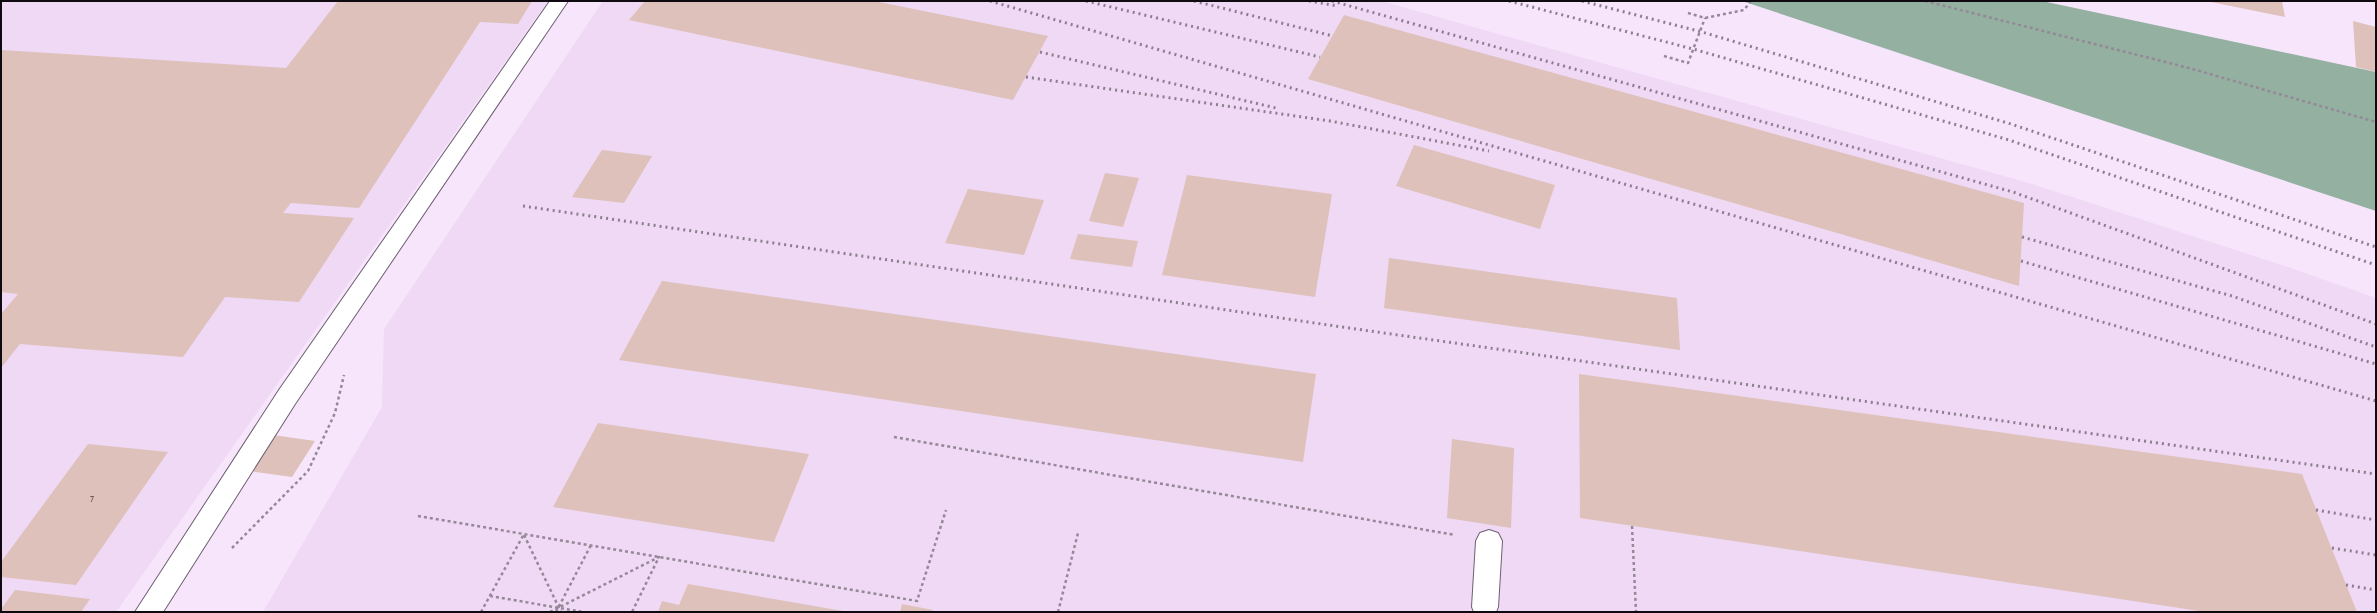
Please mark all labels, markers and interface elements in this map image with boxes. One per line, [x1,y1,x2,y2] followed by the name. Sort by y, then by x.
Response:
[90,493,94,504] house number: 7

